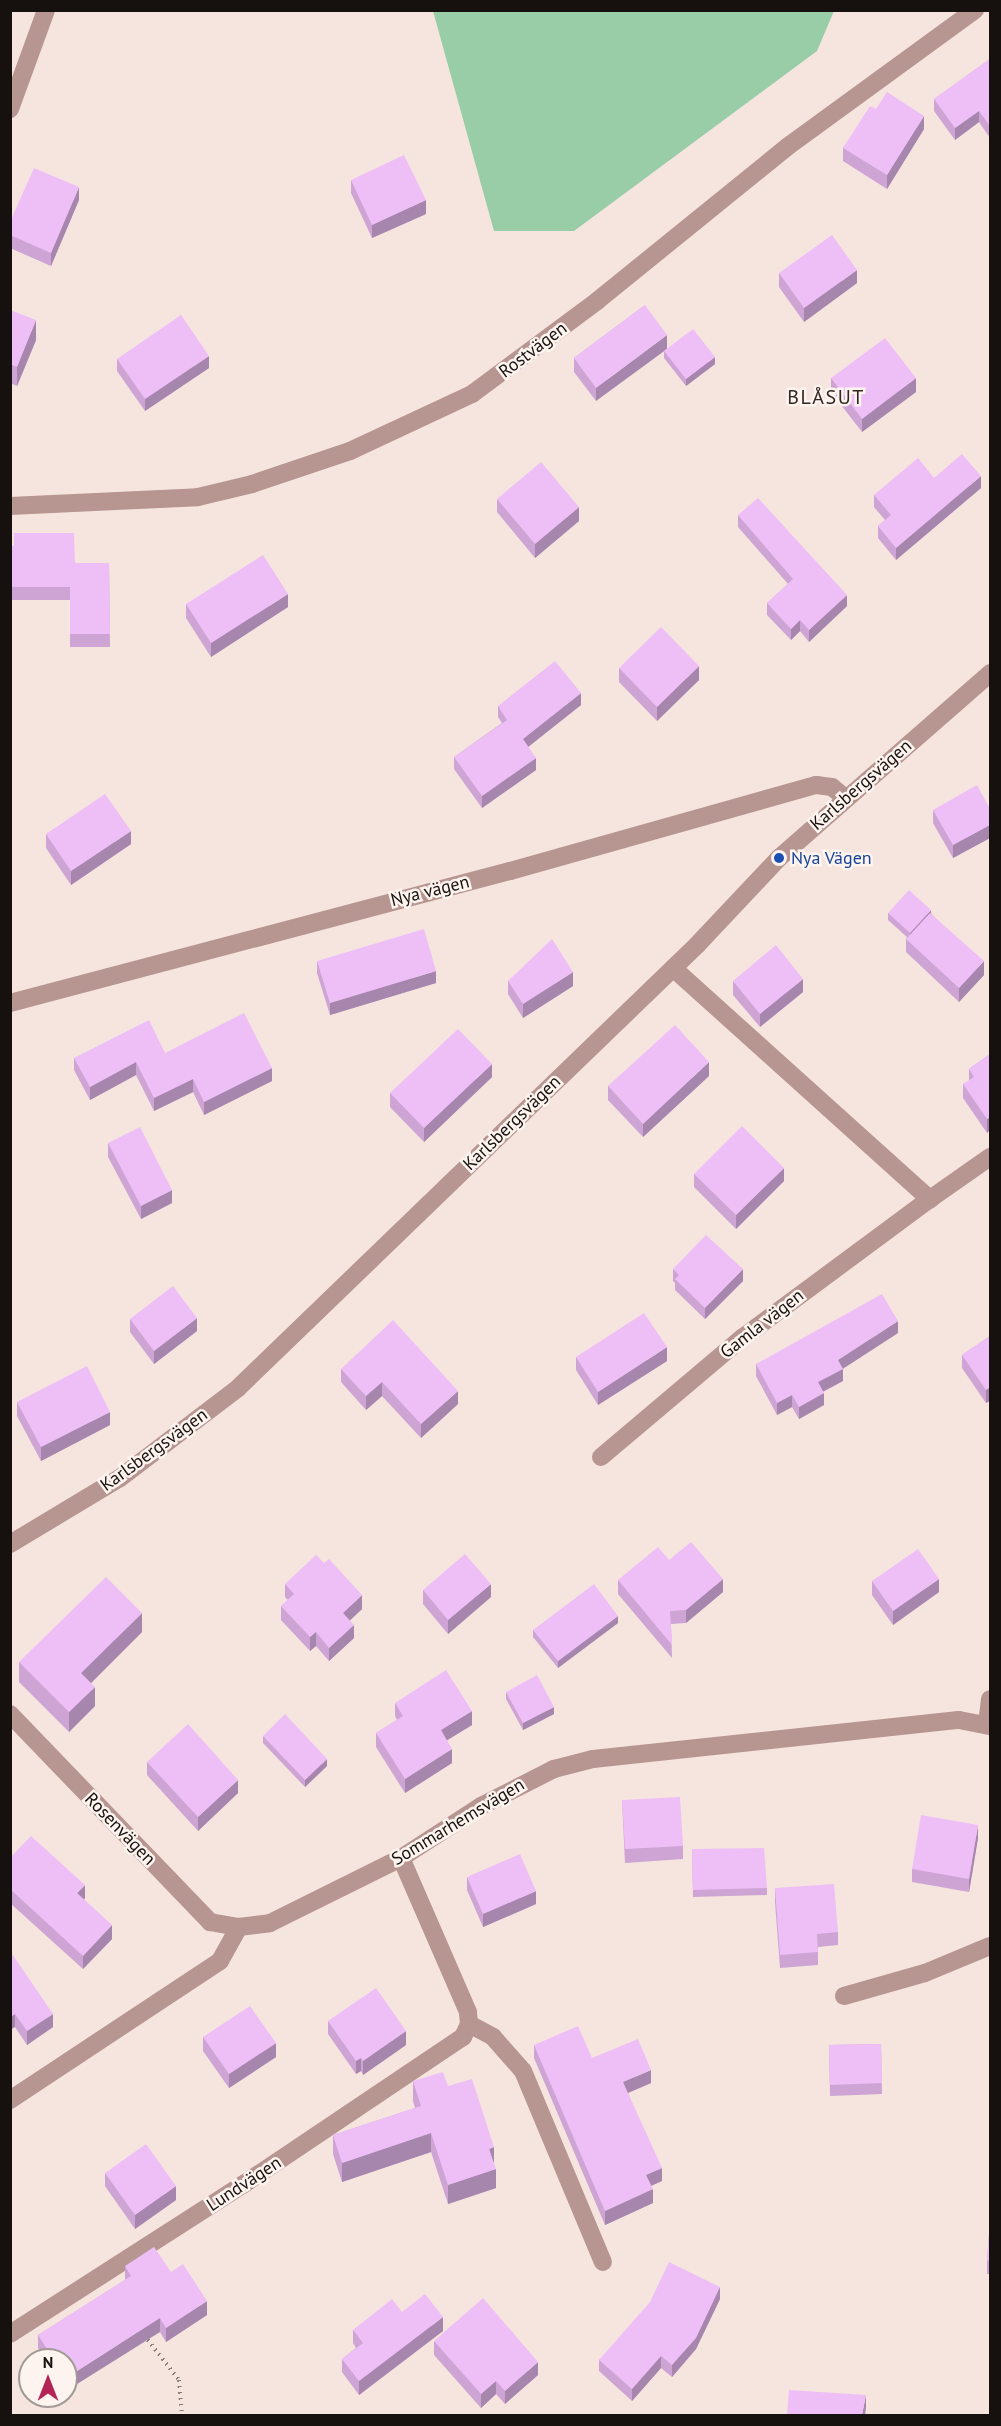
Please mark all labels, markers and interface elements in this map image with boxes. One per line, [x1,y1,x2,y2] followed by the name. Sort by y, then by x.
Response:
[495,317,571,383] street label: Rostvägen
[787,385,865,409] district label: BLÅSUT
[806,735,916,835] street label: Karlsbergsvägen
[791,847,872,869] place label: Nya Vägen
[772,851,786,865] marker: Nya Vägen
[388,871,472,911] street label: Nya vägen
[459,1071,565,1175] street label: Karlsbergsvägen
[716,1285,808,1363] street label: Gamla vägen
[96,1404,212,1496] street label: Karlsbergsvägen
[388,1774,528,1870] street label: Sommarhemsvägen
[80,1788,160,1870] street label: Rosenvägen
[203,2152,285,2216] street label: Lundvägen
[18,2348,78,2408] north arrow
[43,2352,53,2372] text: N

